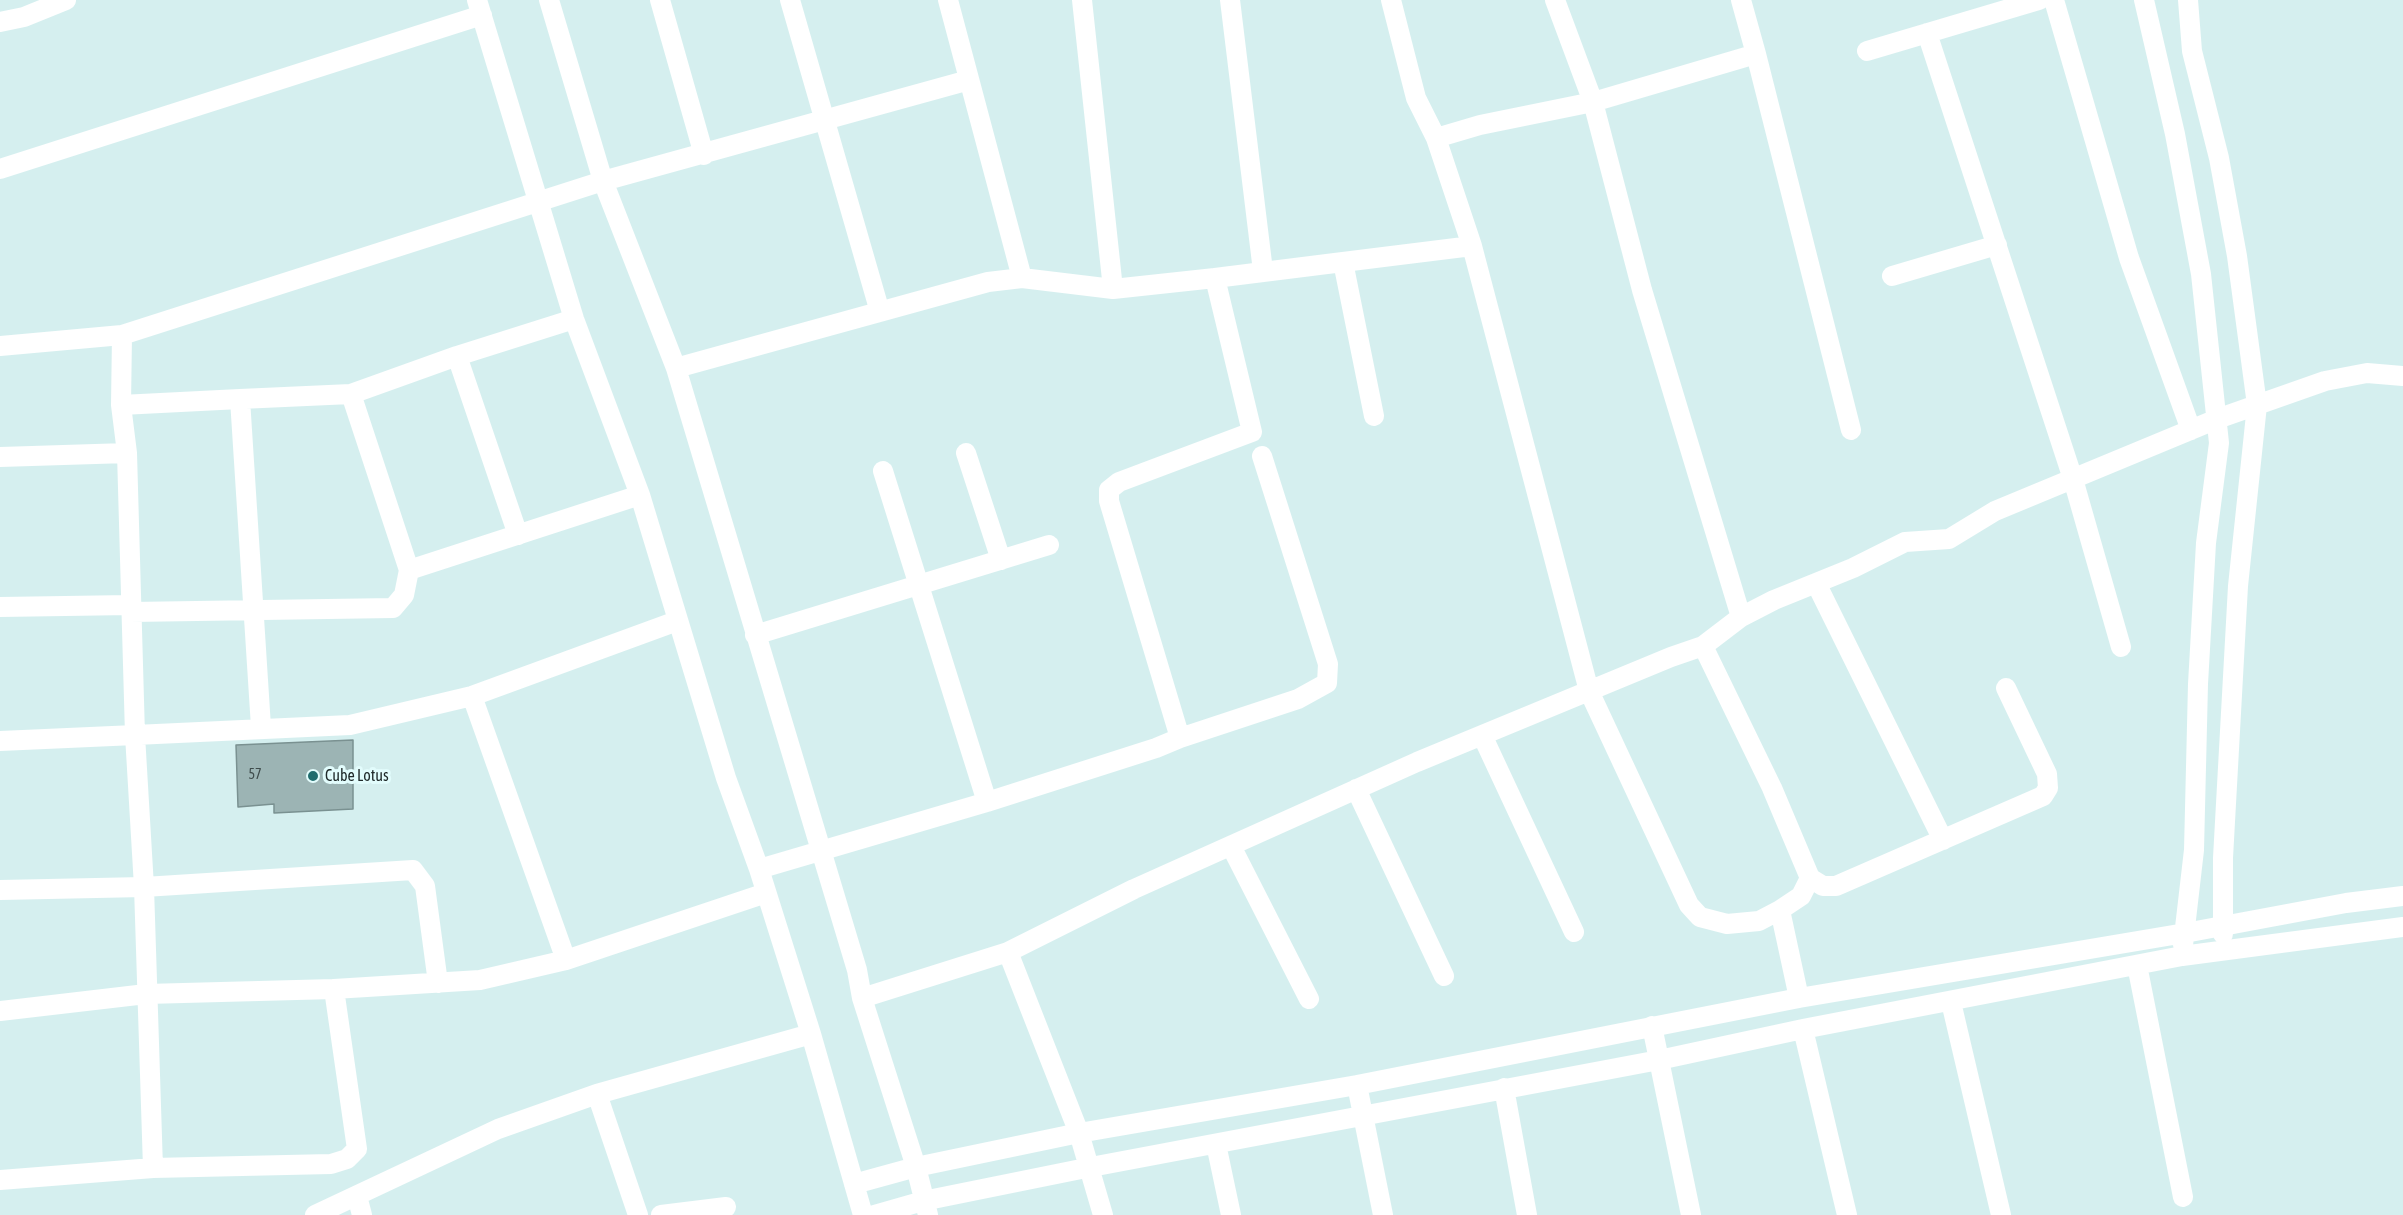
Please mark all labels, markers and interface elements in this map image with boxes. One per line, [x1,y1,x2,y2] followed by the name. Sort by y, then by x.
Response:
[325,766,389,786] place label: Cube Lotus
[248,767,262,783] house number: 57
[306,769,320,783] marker: Cube Lotus

